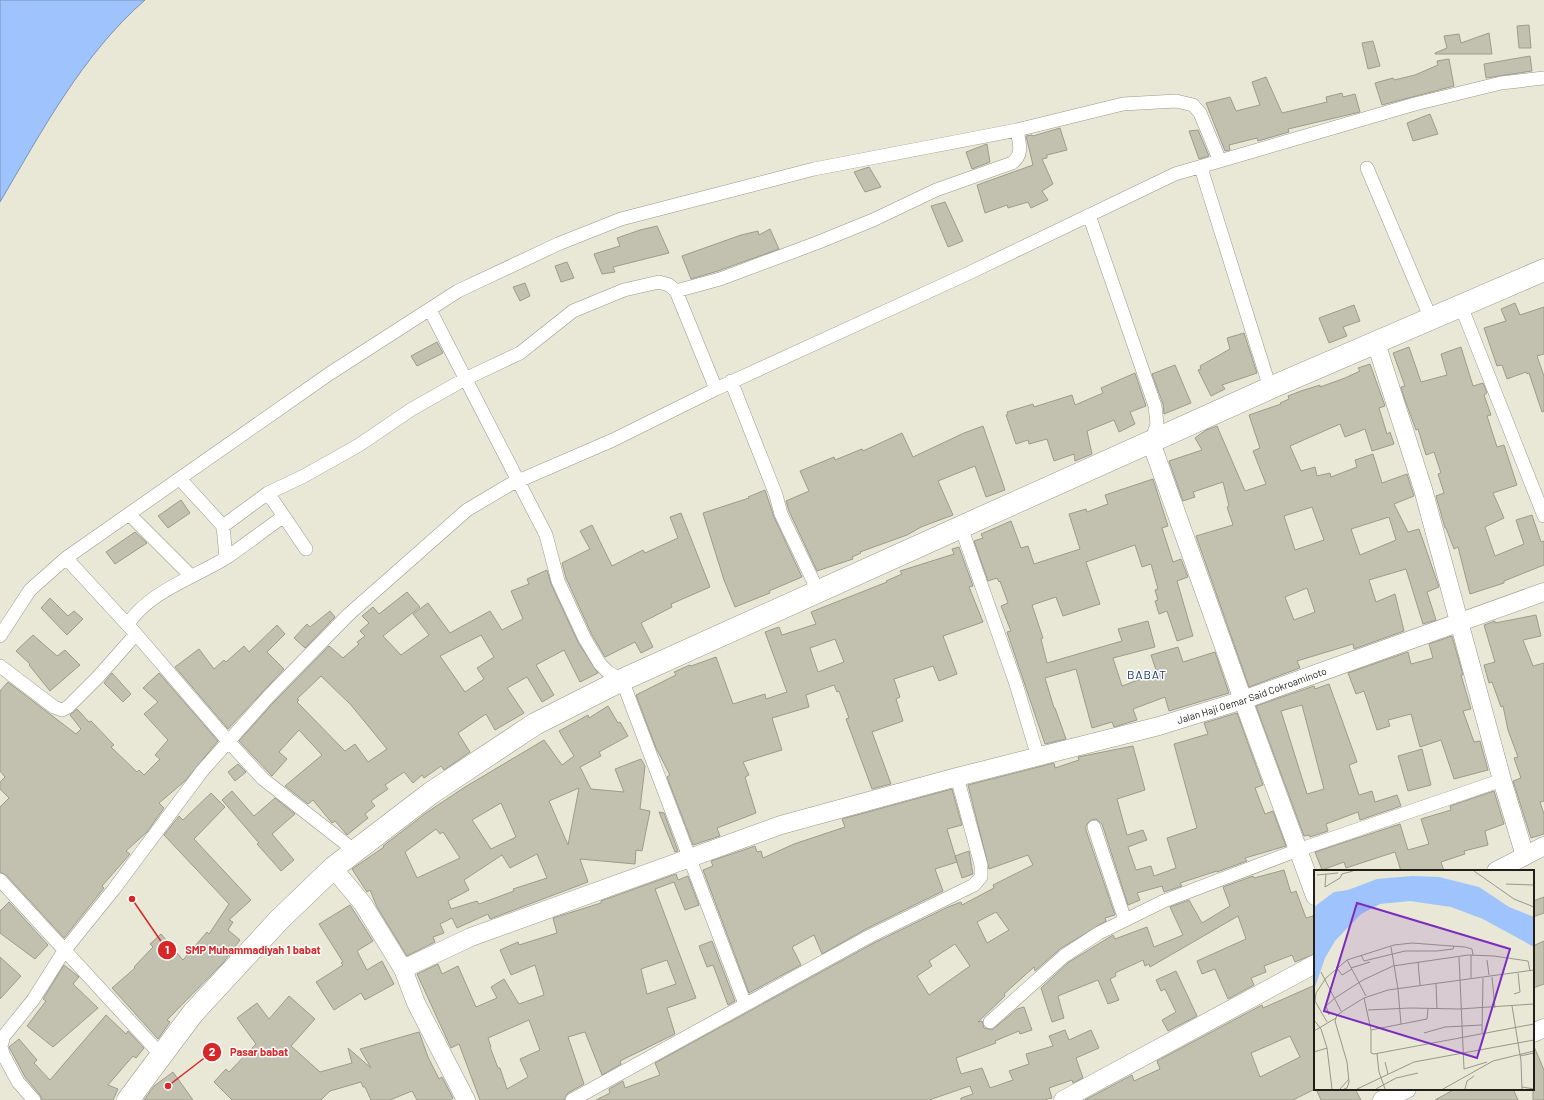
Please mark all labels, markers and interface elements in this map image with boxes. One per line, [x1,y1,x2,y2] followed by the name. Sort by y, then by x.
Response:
[1175,665,1328,726] street label: Jalan Haji Oemar Said Cokroaminoto
[1127,667,1167,681] district label: BABAT
[1314,870,1534,1090] inset map
[157,939,329,962] callout: SMP Muhammadiyah 1 babat
[165,942,169,956] text: 1
[185,943,321,956] text: SMP Muhammadiyah 1 babat
[202,1040,296,1063] callout: Pasar babat
[209,1044,216,1058] text: 2
[230,1045,288,1058] text: Pasar babat

